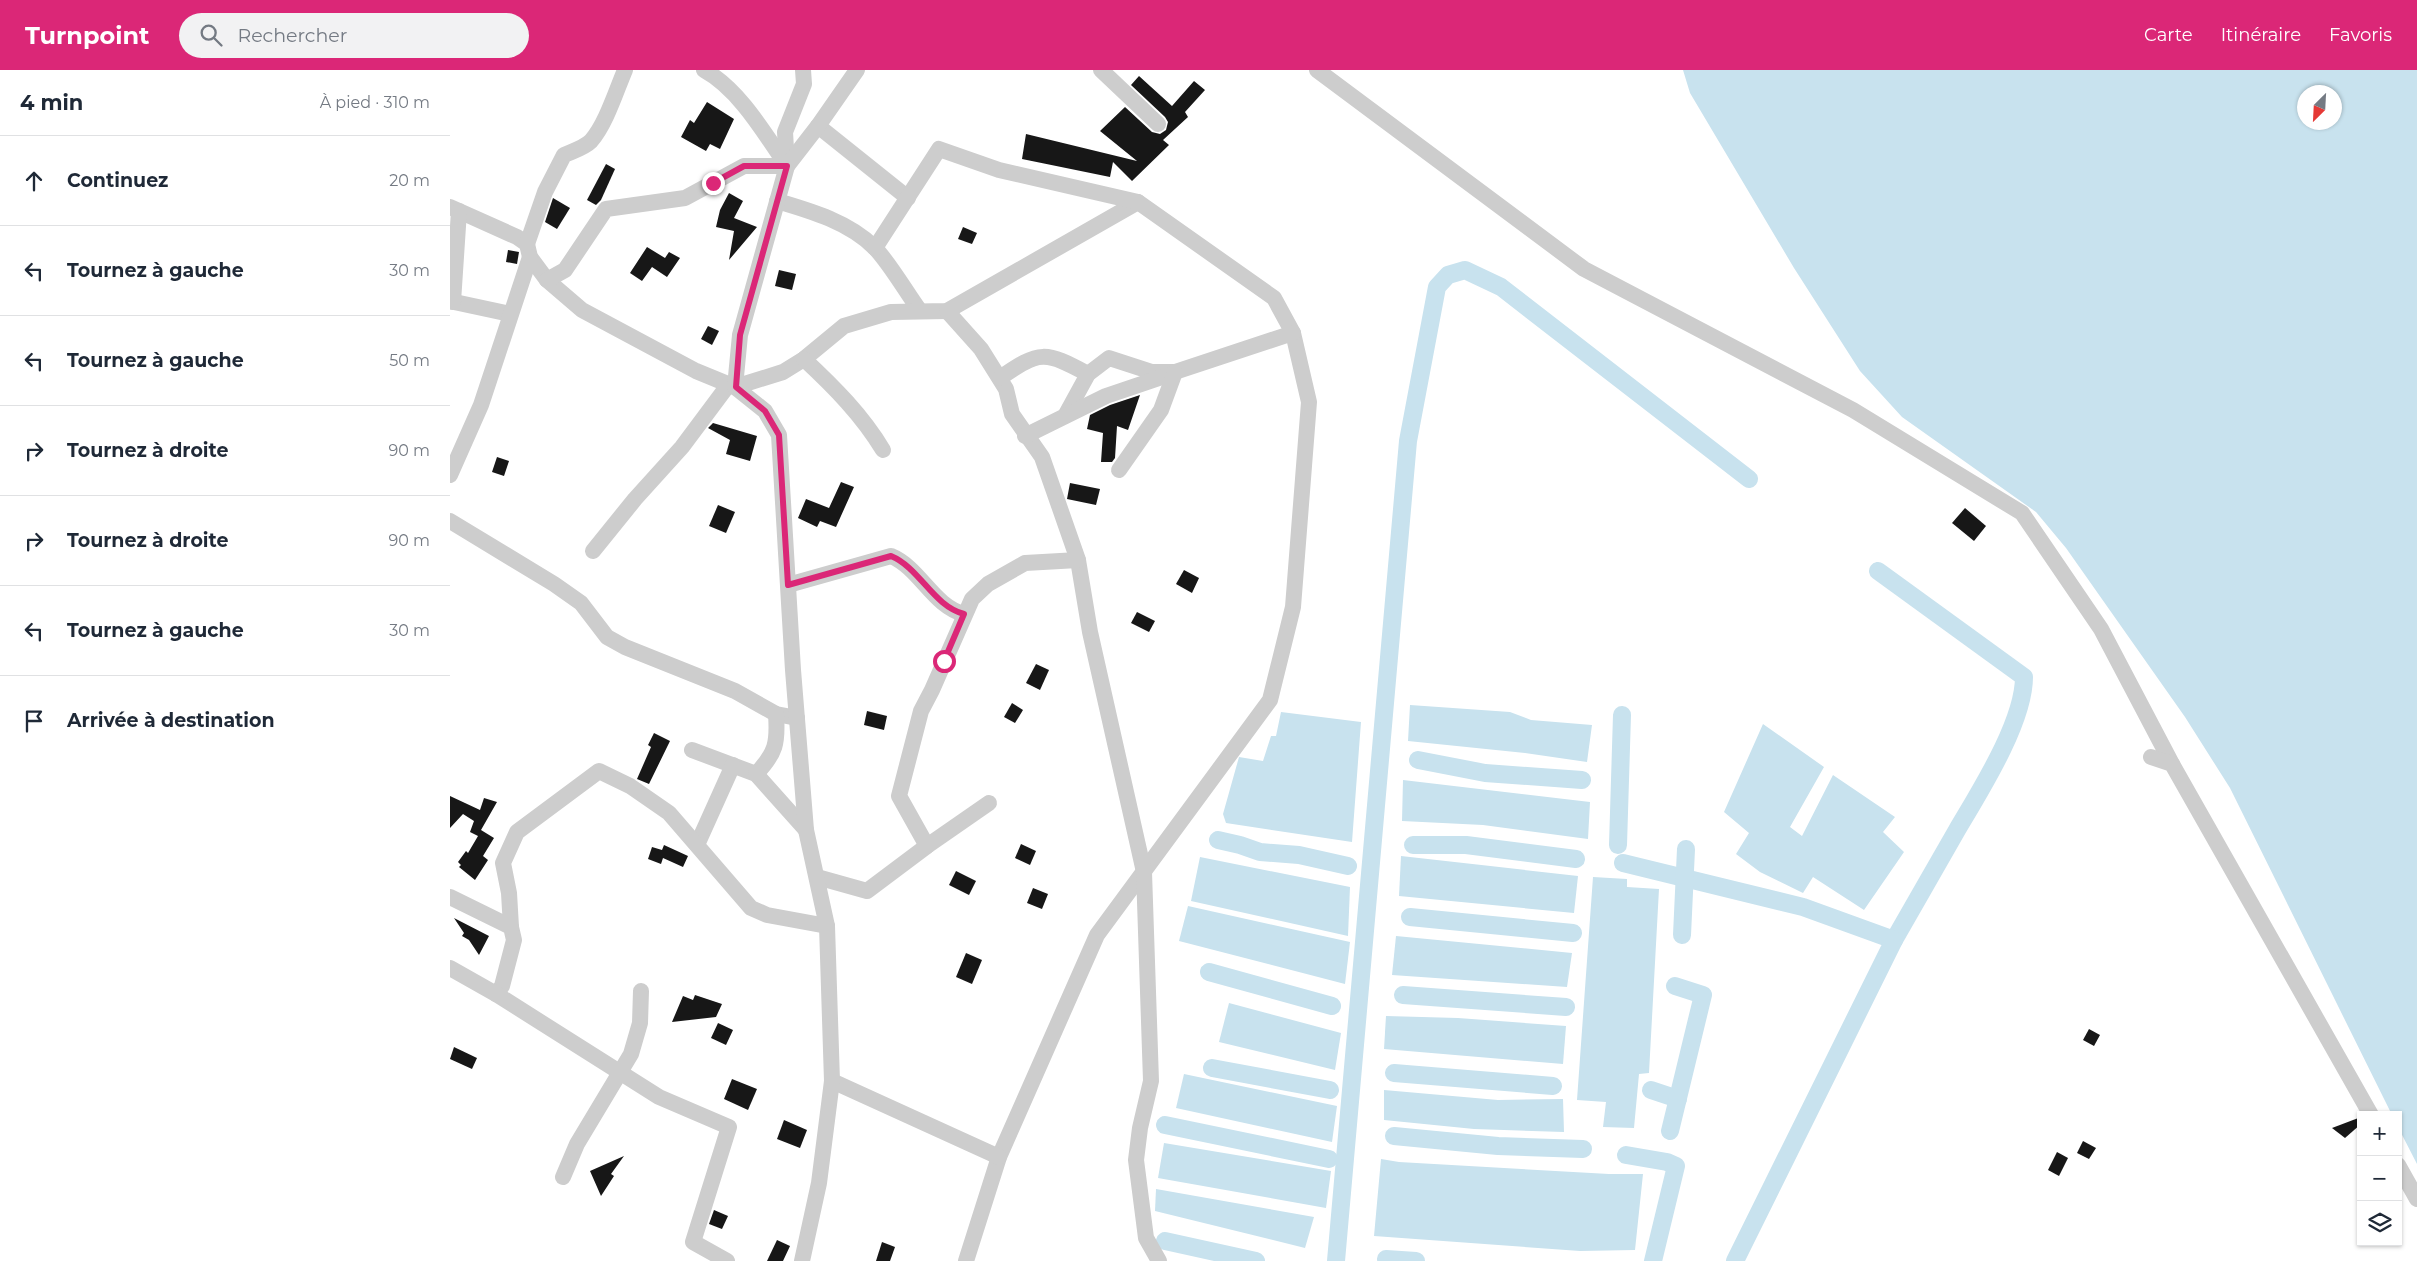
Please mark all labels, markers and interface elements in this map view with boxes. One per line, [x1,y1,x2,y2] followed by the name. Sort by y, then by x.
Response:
[179,13,529,58] search box
[25,21,149,50] text: Turnpoint
[197,21,225,49] icon: search
[237,24,347,47] text: Rechercher
[2144,24,2193,46] text: Carte
[2221,24,2301,46] text: Itinéraire
[2329,24,2392,46] text: Favoris
[2297,85,2342,130] north arrow
[20,90,83,115] text: 4 min
[320,93,430,112] text: À pied · 310 m
[20,167,48,195] icon: ahead
[67,169,168,192] text: Continuez
[389,171,430,190] text: 20 m
[702,172,725,195] route end
[20,257,48,285] icon: left
[67,259,244,282] text: Tournez à gauche
[389,261,430,280] text: 30 m
[20,347,48,375] icon: left
[67,349,244,372] text: Tournez à gauche
[389,351,430,370] text: 50 m
[20,437,48,465] icon: right
[67,439,228,462] text: Tournez à droite
[388,441,430,460] text: 90 m
[20,527,48,555] icon: right
[67,529,228,552] text: Tournez à droite
[388,531,430,550] text: 90 m
[20,617,48,645] icon: left
[67,619,244,642] text: Tournez à gauche
[389,621,430,640] text: 30 m
[933,650,956,673] route start
[20,707,48,735] icon: arrive
[67,709,275,732] text: Arrivée à destination
[2357,1111,2402,1246] map controls
[2357,1111,2402,1156] button: +
[2357,1156,2402,1201] button: −
[2357,1201,2402,1246] button: layers

